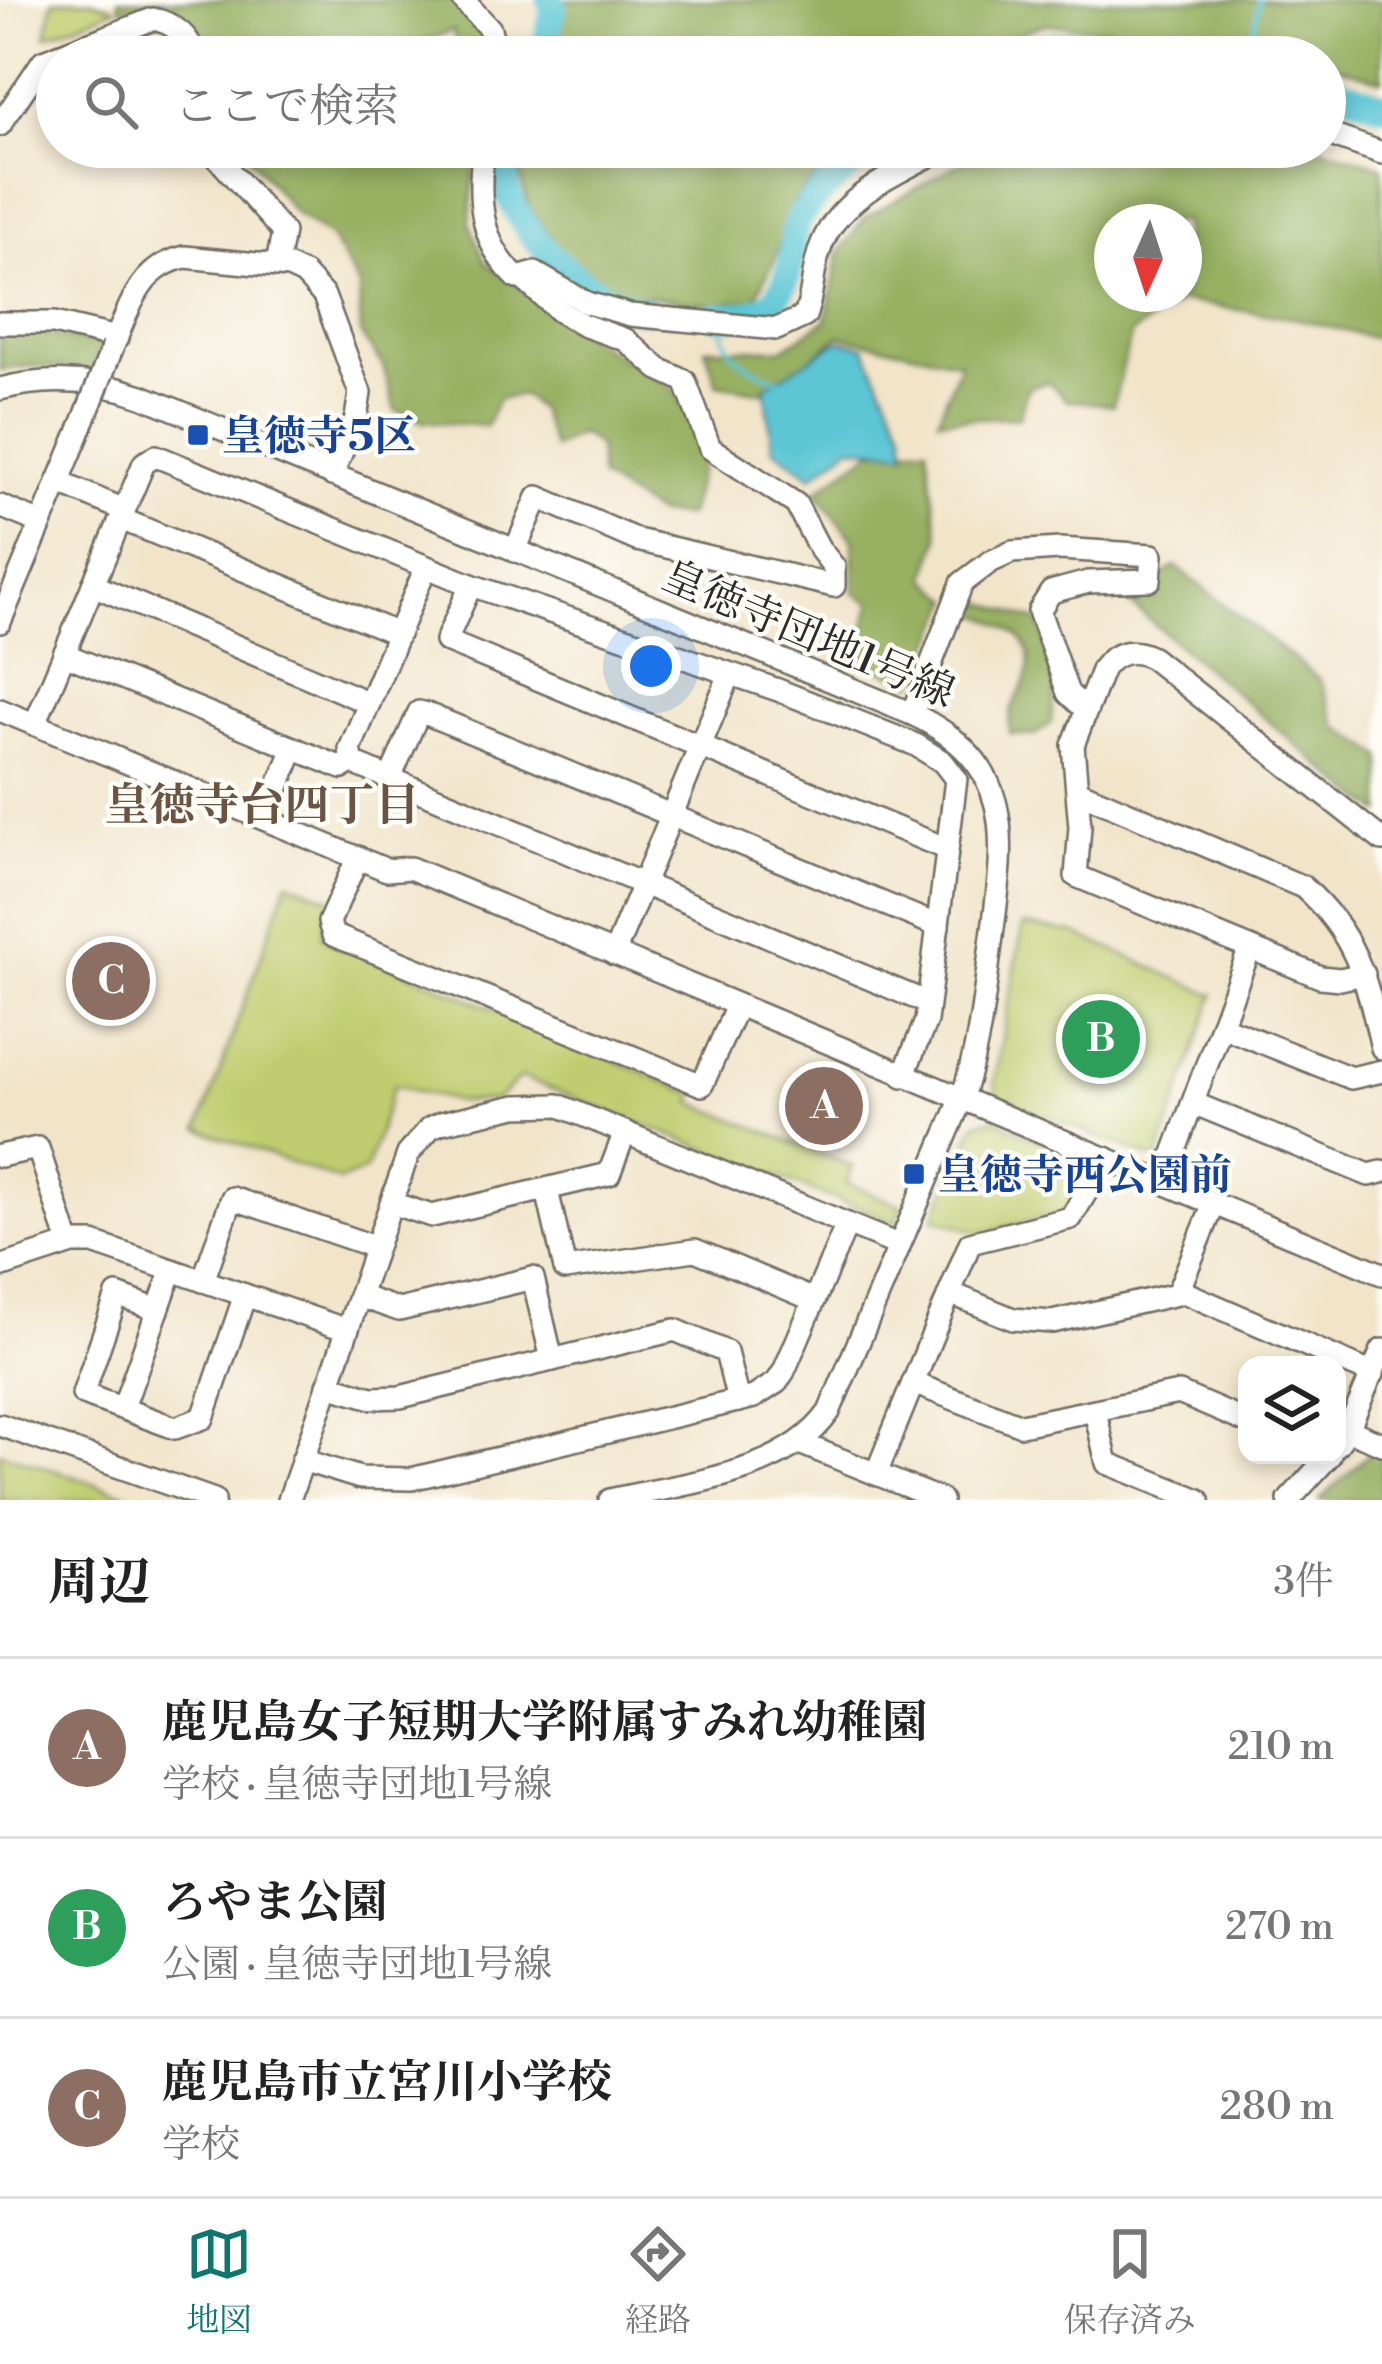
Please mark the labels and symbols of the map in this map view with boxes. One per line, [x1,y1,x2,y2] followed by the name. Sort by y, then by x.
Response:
[1094,204,1202,312] north arrow
[222,411,416,464] place label: 皇徳寺5区
[185,422,211,448] marker: 皇徳寺5区
[654,550,962,721] street label: 皇徳寺団地1号線
[621,636,681,696] your location
[104,778,420,835] district label: 皇徳寺台四丁目
[72,936,150,1026] pin: C
[1062,994,1140,1084] pin: B
[785,1061,863,1151] pin: A
[938,1150,1232,1203] place label: 皇徳寺西公園前
[901,1161,927,1187] marker: 皇徳寺西公園前

